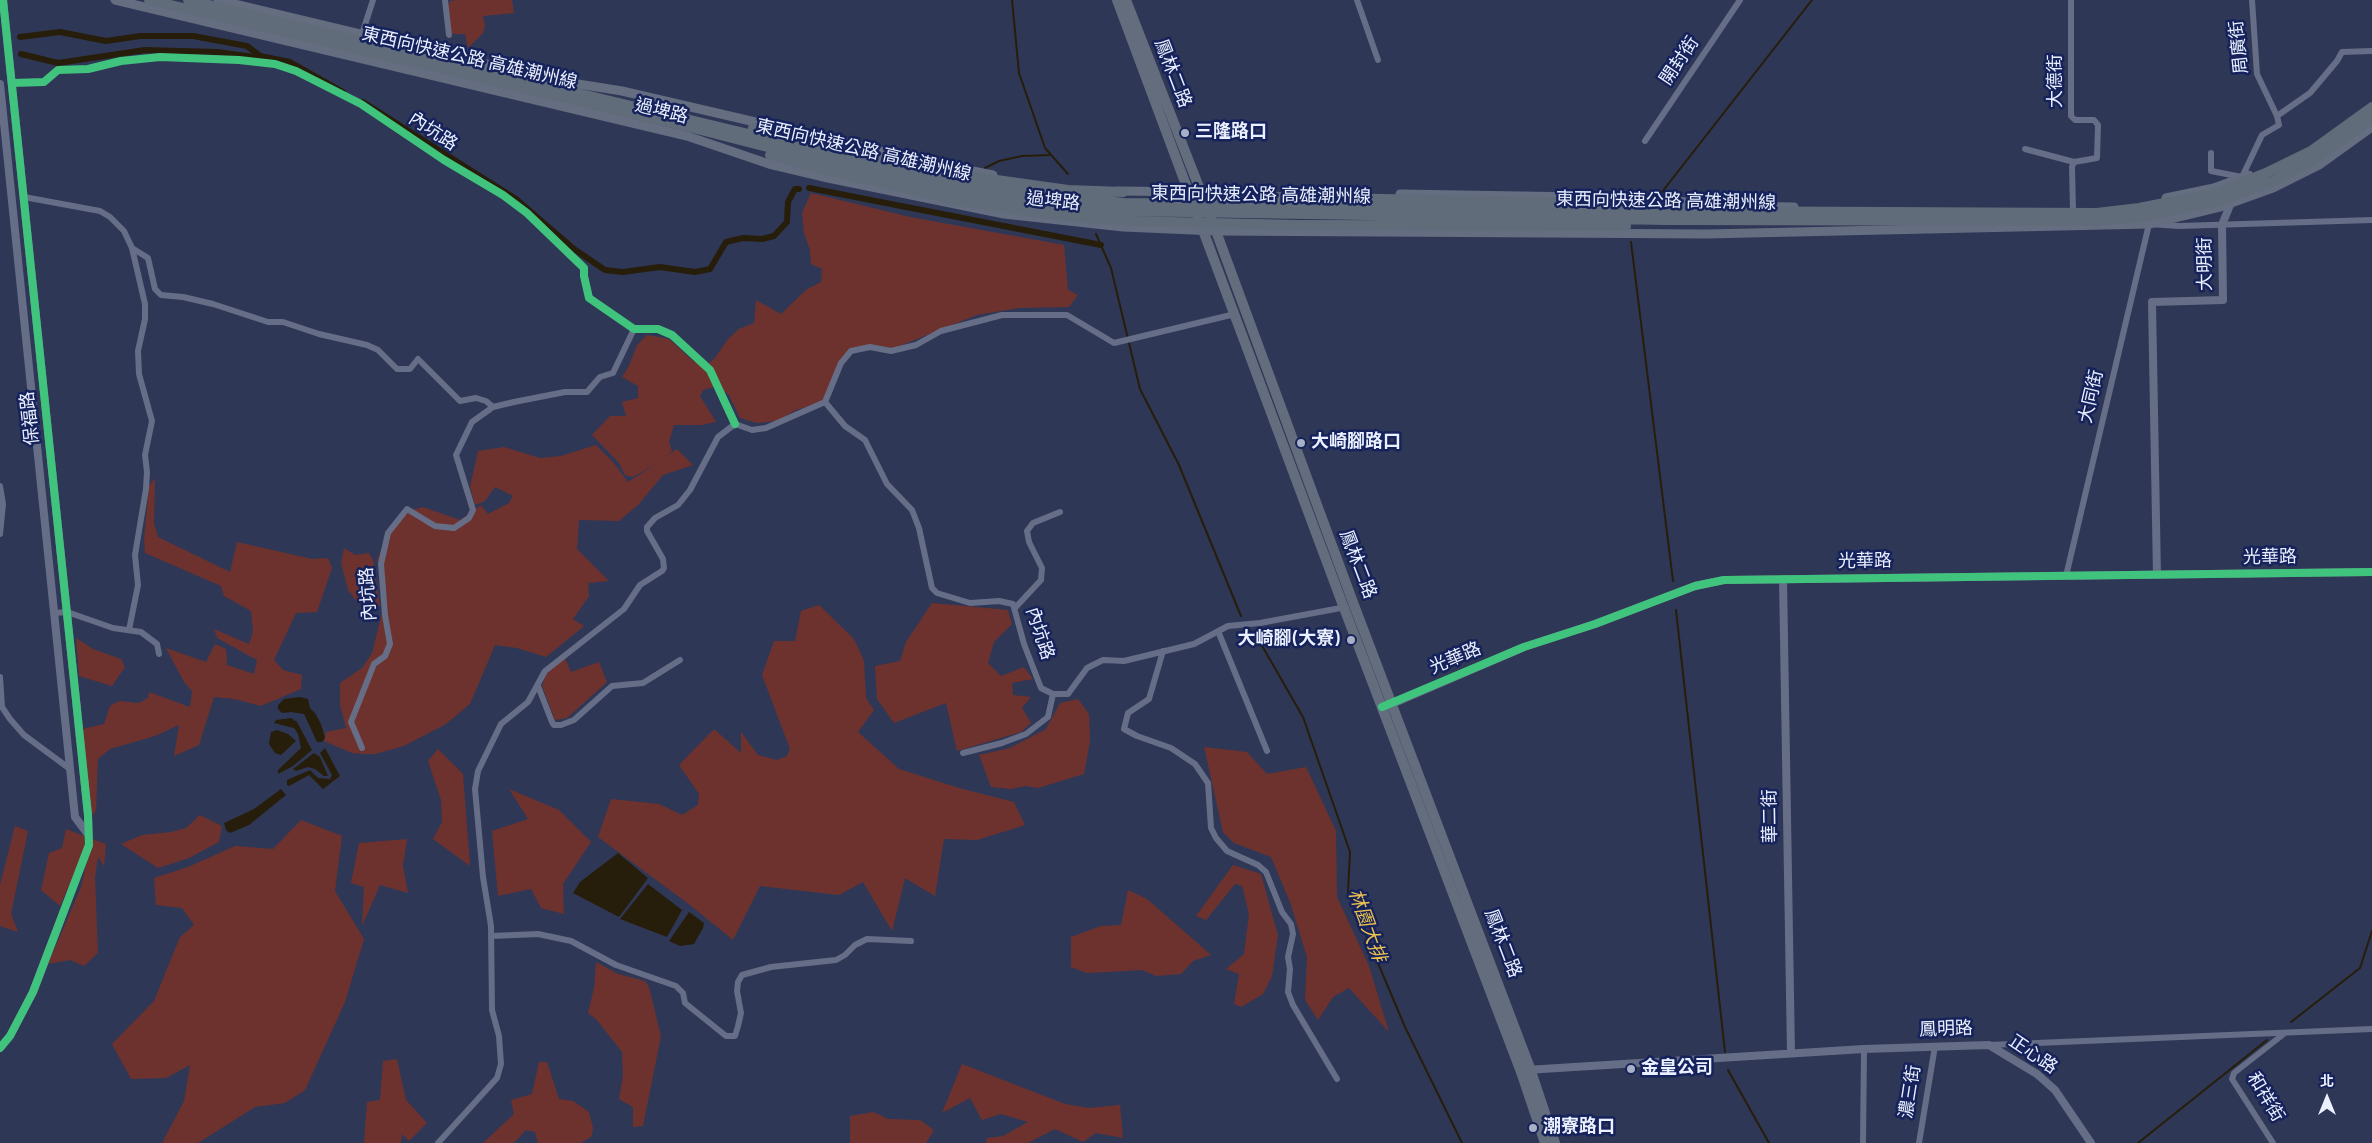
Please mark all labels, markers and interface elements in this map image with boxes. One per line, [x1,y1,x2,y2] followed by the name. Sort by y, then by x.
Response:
[2227,19,2255,75] street label: 周廣街
[359,25,579,95] street label: 東西向快速公路 高雄潮州線
[1657,34,1705,90] street label: 開封街
[1148,37,1194,111] street label: 鳳林二路
[2046,54,2068,108] street label: 大德街
[632,96,690,130] street label: 過埤路
[403,109,461,157] street label: 內坑路
[753,117,973,187] street label: 東西向快速公路 高雄潮州線
[1195,122,1267,144] place label: 三隆路口
[1179,127,1191,139] marker: 三隆路口
[1151,184,1371,210] street label: 東西向快速公路 高雄潮州線
[1025,189,1081,217] street label: 過埤路
[1556,190,1776,216] street label: 東西向快速公路 高雄潮州線
[2196,237,2218,291] street label: 大明街
[2076,368,2110,426] street label: 大同街
[18,390,46,446] street label: 保福路
[1311,432,1401,454] place label: 大崎腳路口
[1295,437,1307,449] marker: 大崎腳路口
[1333,528,1379,602] street label: 鳳林二路
[2243,548,2297,570] street label: 光華路
[1838,552,1892,574] street label: 光華路
[357,566,383,622] street label: 內坑路
[1019,605,1057,663] street label: 內坑路
[1238,629,1341,651] place label: 大崎腳(大寮)
[1345,634,1357,646] marker: 大崎腳(大寮)
[1427,640,1485,680] street label: 光華路
[1761,789,1783,843] street label: 華二街
[1341,886,1389,966] water label: 林園大排
[1478,907,1524,981] street label: 鳳林二路
[1919,1019,1973,1043] street label: 鳳明路
[2004,1032,2060,1080] street label: 正心路
[1641,1058,1713,1080] place label: 金皇公司
[1625,1063,1637,1075] marker: 金皇公司
[1897,1064,1927,1120] street label: 濃三街
[2241,1069,2287,1127] street label: 和祥街
[2302,1073,2352,1123] north arrow
[2320,1074,2334,1091] text: 北
[1543,1117,1615,1139] place label: 潮寮路口
[1527,1122,1539,1134] marker: 潮寮路口

